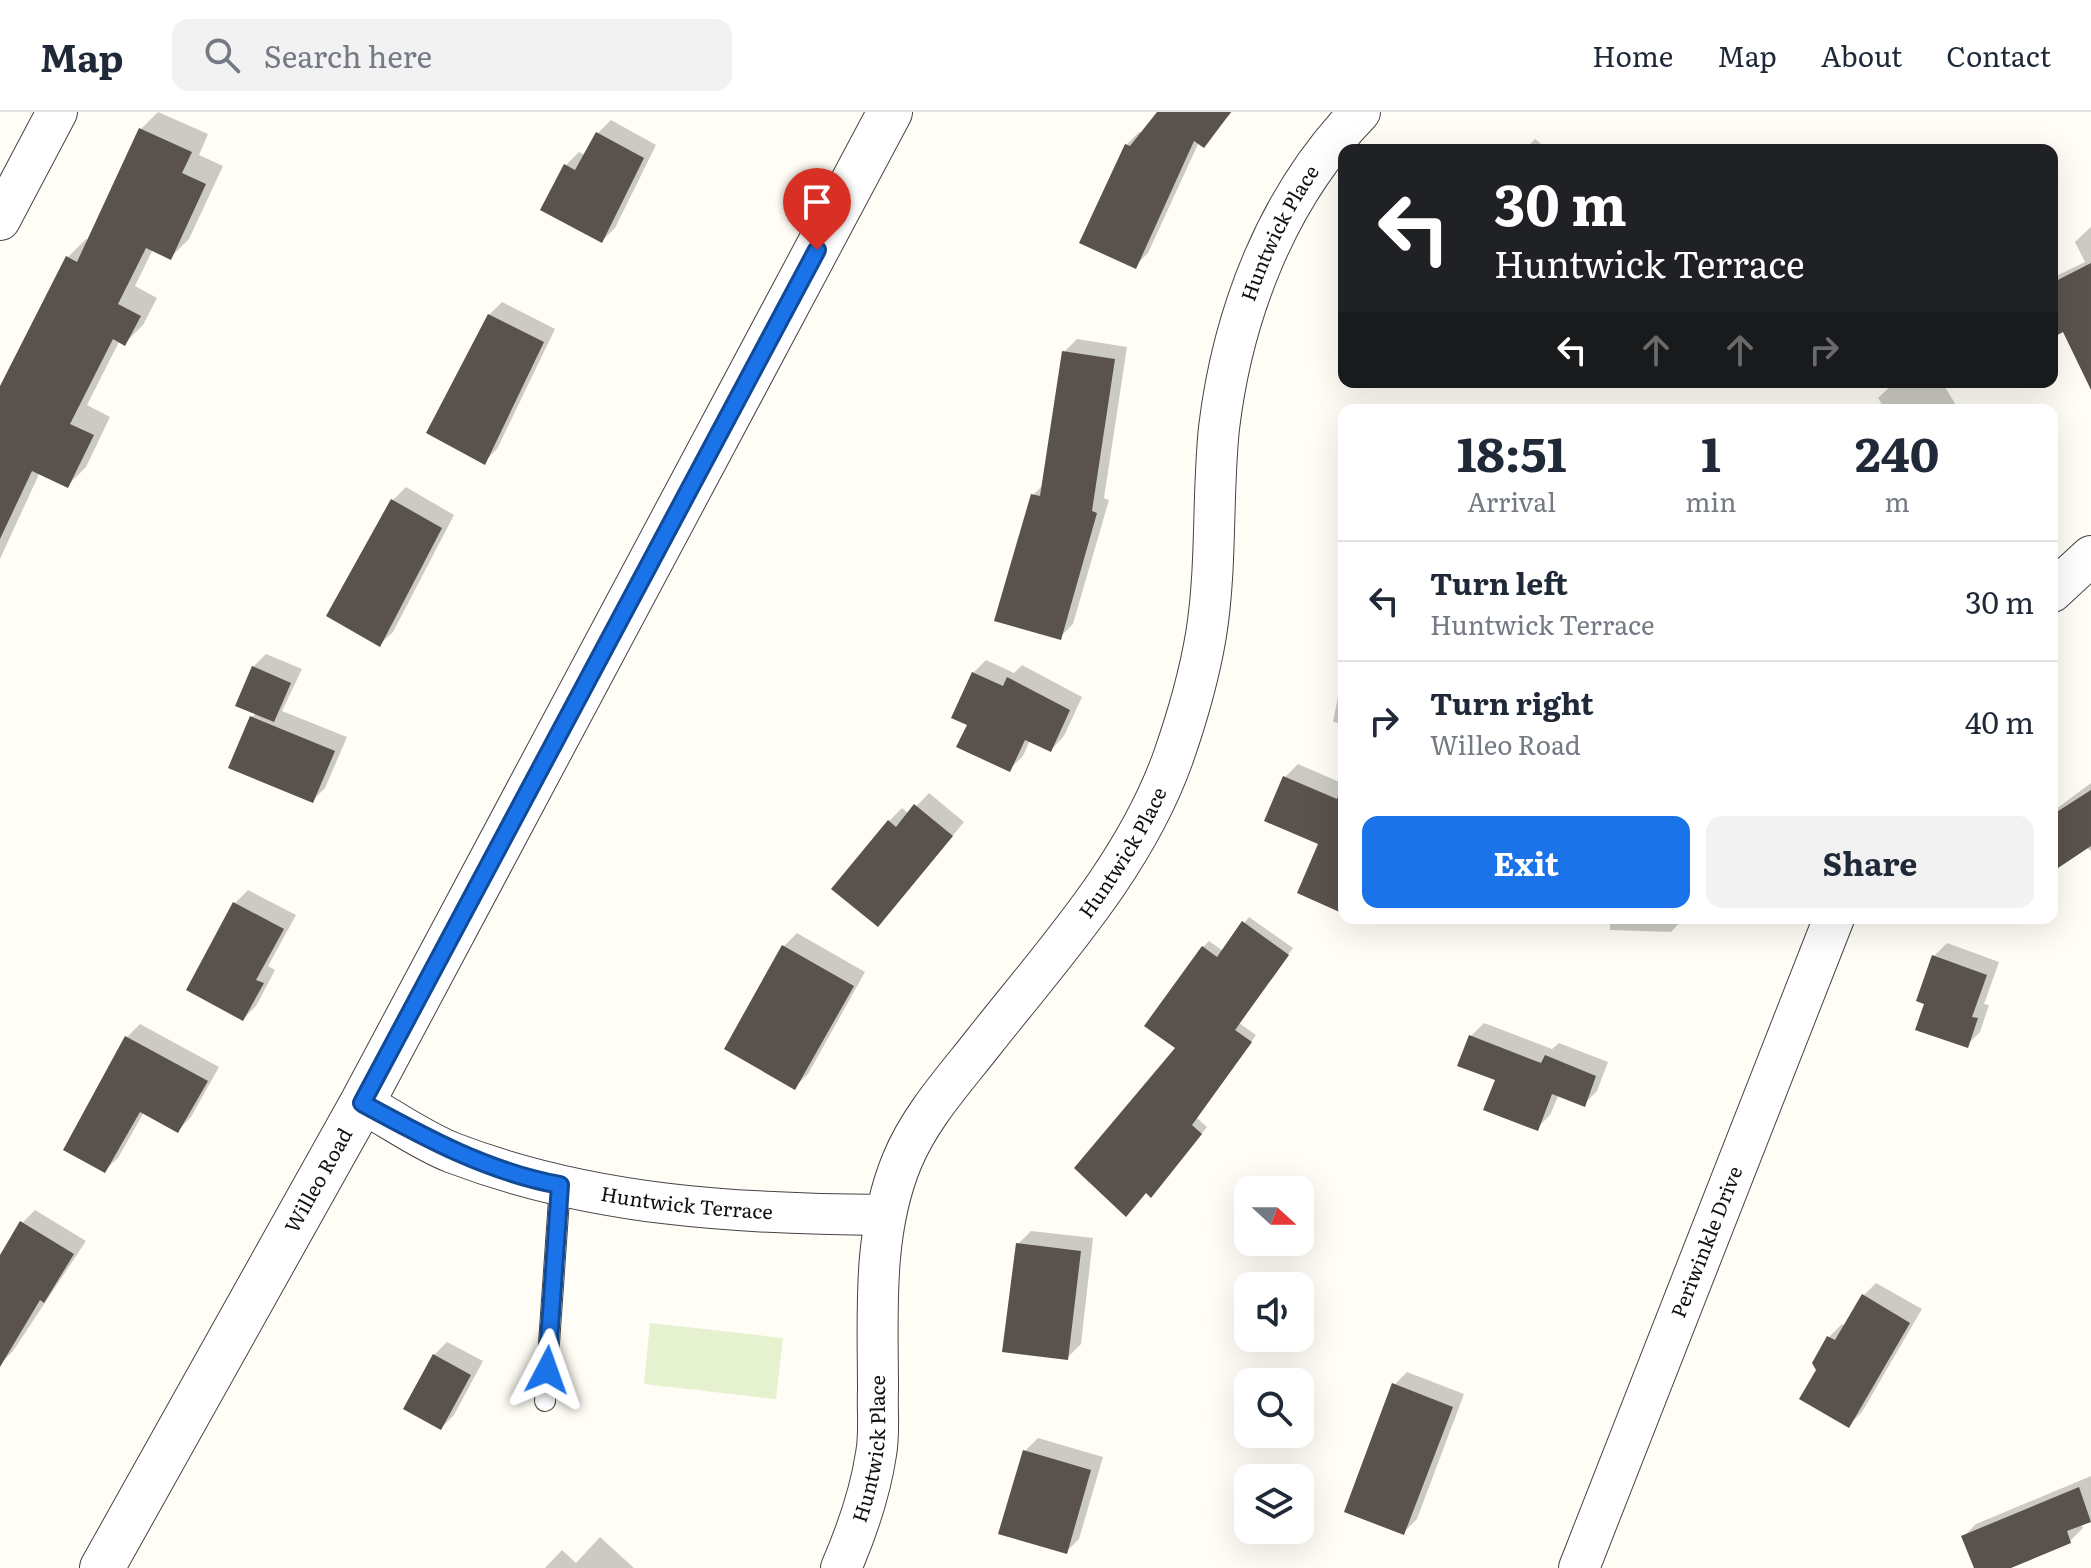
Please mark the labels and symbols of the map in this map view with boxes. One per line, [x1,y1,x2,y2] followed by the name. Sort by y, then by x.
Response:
[1232,158,1325,305] street label: Huntwick Place
[783,168,851,250] pin
[1070,782,1173,924] street label: Huntwick Place
[276,1122,358,1237] street label: Willeo Road
[1662,1161,1748,1322] street label: Periwinkle Drive
[1234,1176,1314,1256] north arrow
[599,1177,773,1225] street label: Huntwick Terrace
[505,1328,589,1412] position arrow
[843,1375,891,1526] street label: Huntwick Place

